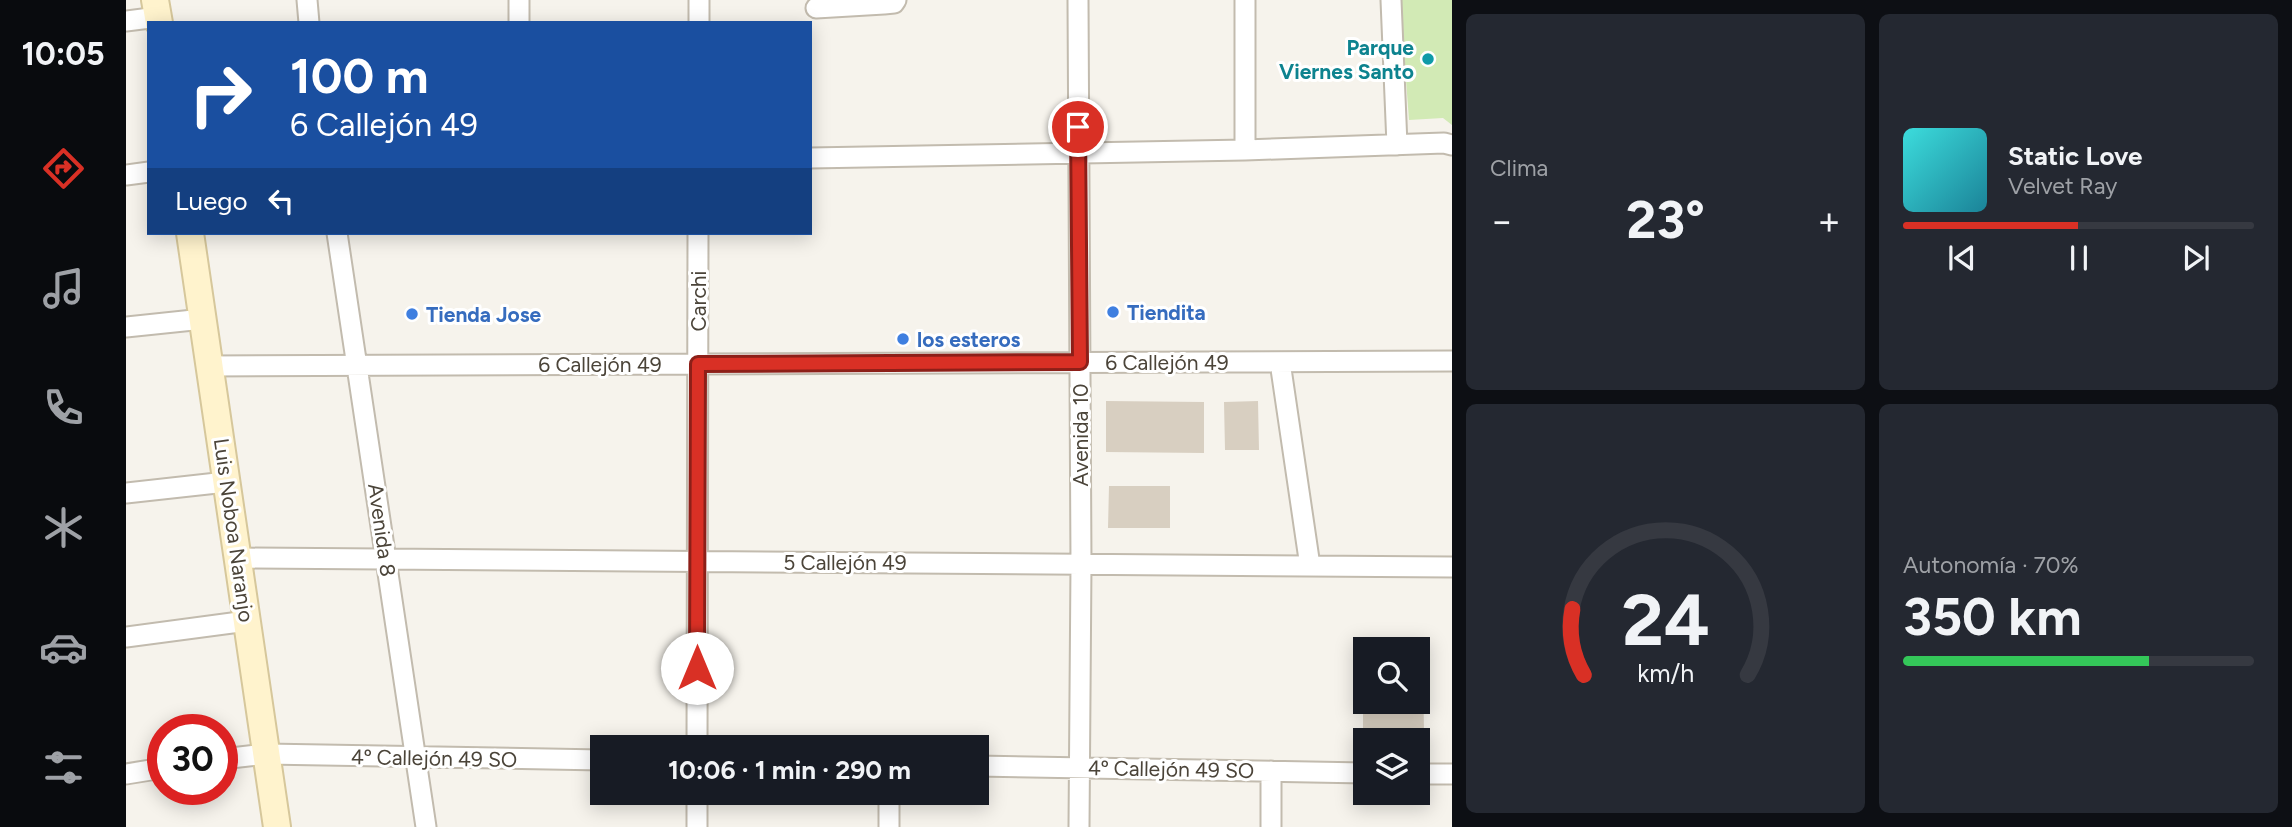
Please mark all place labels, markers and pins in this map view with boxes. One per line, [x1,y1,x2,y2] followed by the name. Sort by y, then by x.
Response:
[1279,35,1414,84] place label: Parque Viernes Santo
[1420,51,1436,67] marker: Parque Viernes Santo
[1048,97,1108,157] pin
[1127,300,1206,325] place label: Tiendita
[426,302,542,327] place label: Tienda Jose
[1105,304,1121,320] marker: Tiendita
[404,306,420,322] marker: Tienda Jose
[917,327,1021,352] place label: los esteros
[895,331,911,347] marker: los esteros

